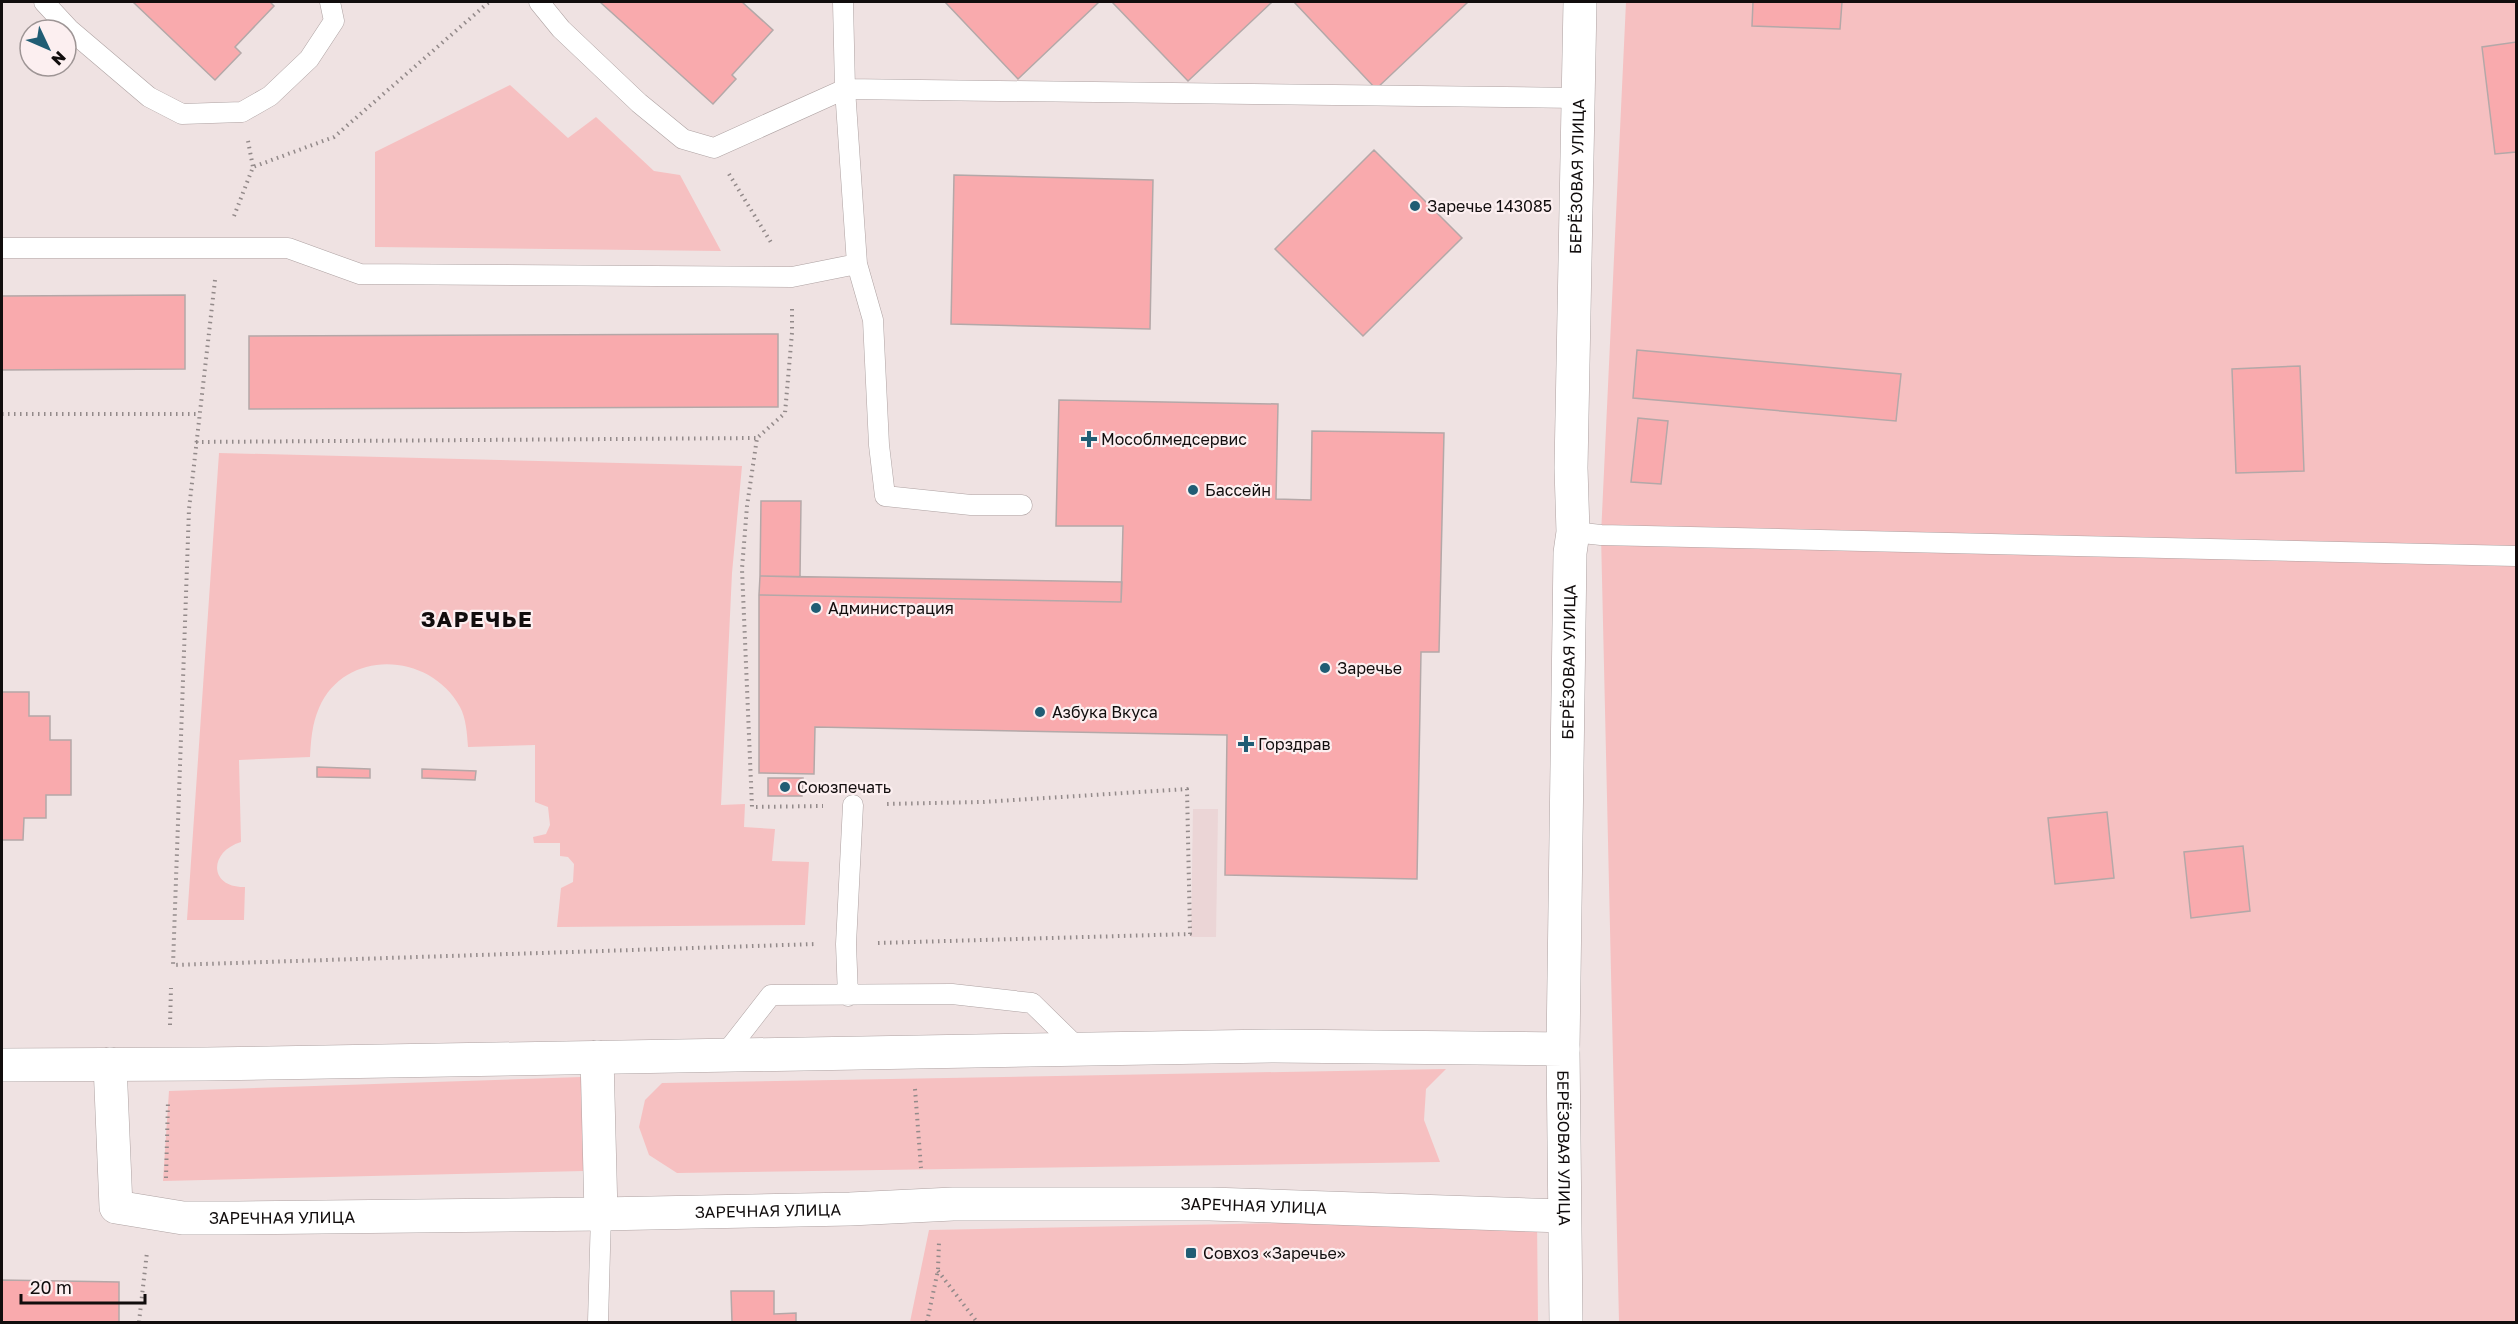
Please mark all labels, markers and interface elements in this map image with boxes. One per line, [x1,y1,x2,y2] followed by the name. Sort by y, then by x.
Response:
[18,18,78,78] north arrow
[47,47,70,70] text: N
[1565,98,1588,254] street label: БЕРЁЗОВАЯ УЛИЦА
[1427,196,1552,216] place label: Заречье 143085
[1408,199,1422,213] marker: Заречье 143085
[1101,429,1247,449] place label: Мособлмедсервис
[1082,432,1096,446] marker: Мособлмедсервис
[1205,480,1271,500] place label: Бассейн
[1186,483,1200,497] marker: Бассейн
[1557,584,1580,740] street label: БЕРЁЗОВАЯ УЛИЦА
[828,598,954,618] place label: Администрация
[809,601,823,615] marker: Администрация
[421,605,533,632] district label: ЗАРЕЧЬЕ
[1337,658,1402,678] place label: Заречье
[1318,661,1332,675] marker: Заречье
[1052,702,1158,722] place label: Азбука Вкуса
[1033,705,1047,719] marker: Азбука Вкуса
[1258,734,1331,754] place label: Горздрав
[1239,737,1253,751] marker: Горздрав
[797,777,891,797] place label: Союзпечать
[778,780,792,794] marker: Союзпечать
[1553,1070,1575,1226] street label: БЕРЁЗОВАЯ УЛИЦА
[1181,1194,1328,1218] street label: ЗАРЕЧНАЯ УЛИЦА
[695,1199,842,1222] street label: ЗАРЕЧНАЯ УЛИЦА
[209,1207,356,1228] street label: ЗАРЕЧНАЯ УЛИЦА
[1203,1243,1346,1263] place label: Совхоз «Заречье»
[1184,1246,1198,1260] marker: Совхоз «Заречье»
[21,1267,146,1305] scale bar
[30,1276,72,1298] text: 20 m

